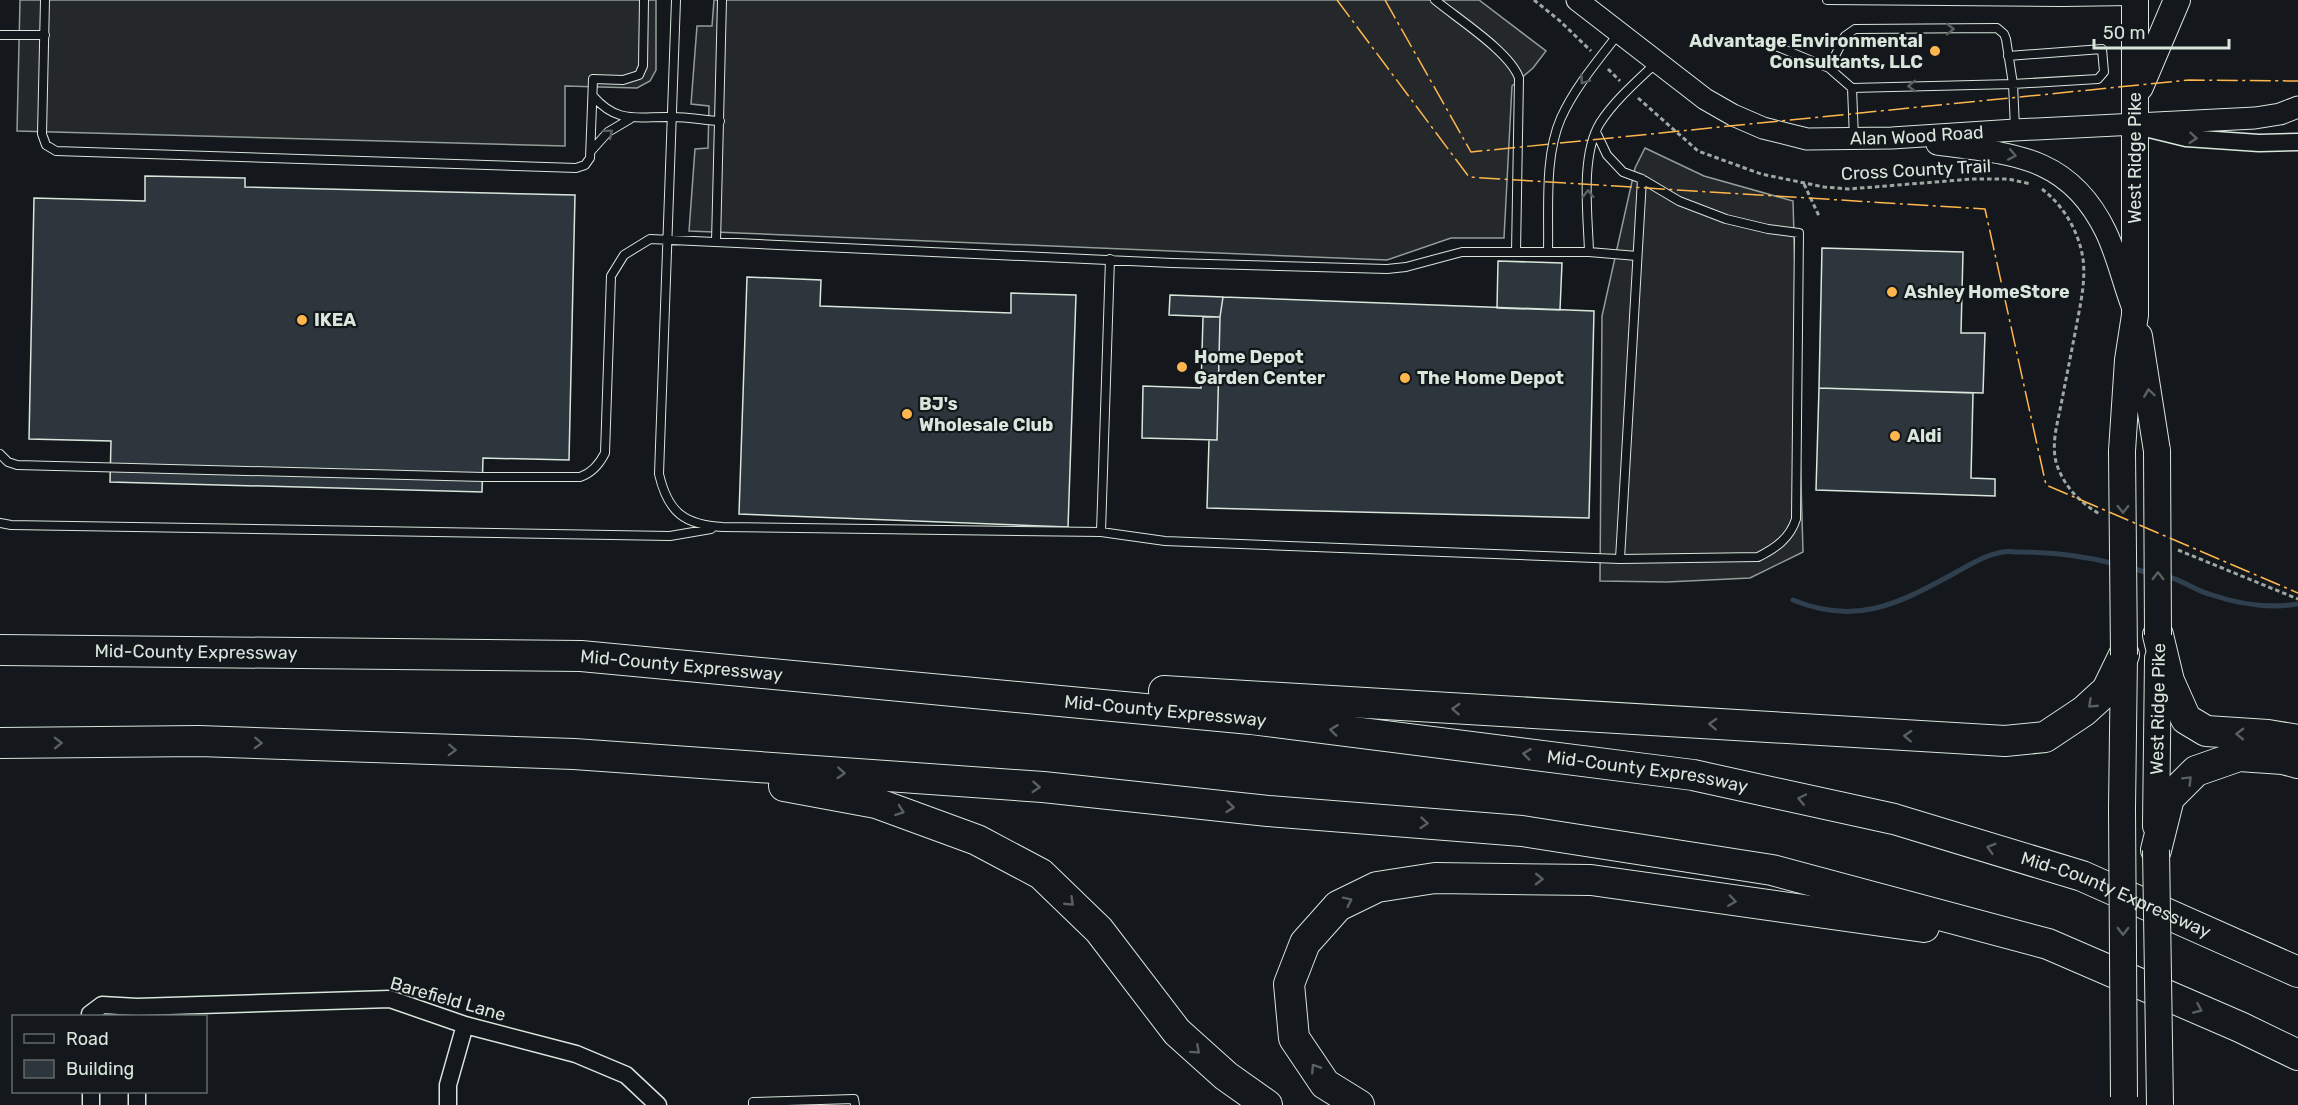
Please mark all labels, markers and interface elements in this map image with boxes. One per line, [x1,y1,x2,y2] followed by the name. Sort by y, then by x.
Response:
[2094,12,2229,50] scale bar
[2103,22,2146,44] text: 50 m
[1946,23,1955,35] one-way arrow
[1689,30,1923,73] place label: Advantage Environmental Consultants, LLC
[1928,44,1942,58] marker: Advantage Environmental Consultants, LLC
[1580,73,1591,84] one-way arrow
[1908,80,1917,92] one-way arrow
[2124,92,2146,224] street label: West Ridge Pike
[1850,121,1984,149] street label: Alan Wood Road
[602,130,613,141] one-way arrow
[2188,131,2197,144] one-way arrow
[2007,148,2017,161] one-way arrow
[1840,155,1992,185] street label: Cross County Trail
[1582,189,1594,198] one-way arrow
[1904,281,2070,303] place label: Ashley HomeStore
[1885,285,1899,299] marker: Ashley HomeStore
[314,309,356,331] place label: IKEA
[295,313,309,327] marker: IKEA
[1194,346,1325,389] place label: Home Depot Garden Center
[1175,360,1189,374] marker: Home Depot Garden Center
[1417,367,1564,389] place label: The Home Depot
[1398,371,1412,385] marker: The Home Depot
[2143,388,2155,397] one-way arrow
[919,393,1053,436] place label: BJ's Wholesale Club
[900,407,914,421] marker: BJ's Wholesale Club
[1907,425,1942,447] place label: Aldi
[1888,429,1902,443] marker: Aldi
[2116,505,2129,514] one-way arrow
[2152,572,2164,581] one-way arrow
[94,640,298,664] street label: Mid-County Expressway
[2146,643,2170,775] street label: West Ridge Pike
[579,645,784,686] street label: Mid-County Expressway
[1063,690,1268,732] street label: Mid-County Expressway
[2089,696,2100,707] one-way arrow
[1451,702,1460,715] one-way arrow
[1709,718,1718,731] one-way arrow
[1329,724,1338,736] one-way arrow
[2235,728,2244,740] one-way arrow
[1904,729,1913,742] one-way arrow
[54,737,63,749] one-way arrow
[253,737,262,750] one-way arrow
[448,744,457,756] one-way arrow
[1546,746,1750,798] street label: Mid-County Expressway
[1523,749,1532,761] one-way arrow
[837,766,846,779] one-way arrow
[2180,776,2191,787] one-way arrow
[1032,780,1041,793] one-way arrow
[1798,794,1808,807] one-way arrow
[1225,800,1235,813] one-way arrow
[894,804,904,817] one-way arrow
[1420,817,1429,830] one-way arrow
[1986,843,1997,855] one-way arrow
[2018,847,2214,943] street label: Mid-County Expressway
[1534,873,1543,885] one-way arrow
[1063,895,1073,906] one-way arrow
[1728,895,1737,907] one-way arrow
[1341,897,1352,909] one-way arrow
[2117,926,2129,935] one-way arrow
[388,972,508,1026] street label: Barefield Lane
[2192,1002,2203,1014] one-way arrow
[12,1015,207,1093] legend
[66,1028,109,1050] text: Road
[1189,1043,1200,1054] one-way arrow
[66,1058,134,1080] text: Building
[1311,1064,1322,1075] one-way arrow

